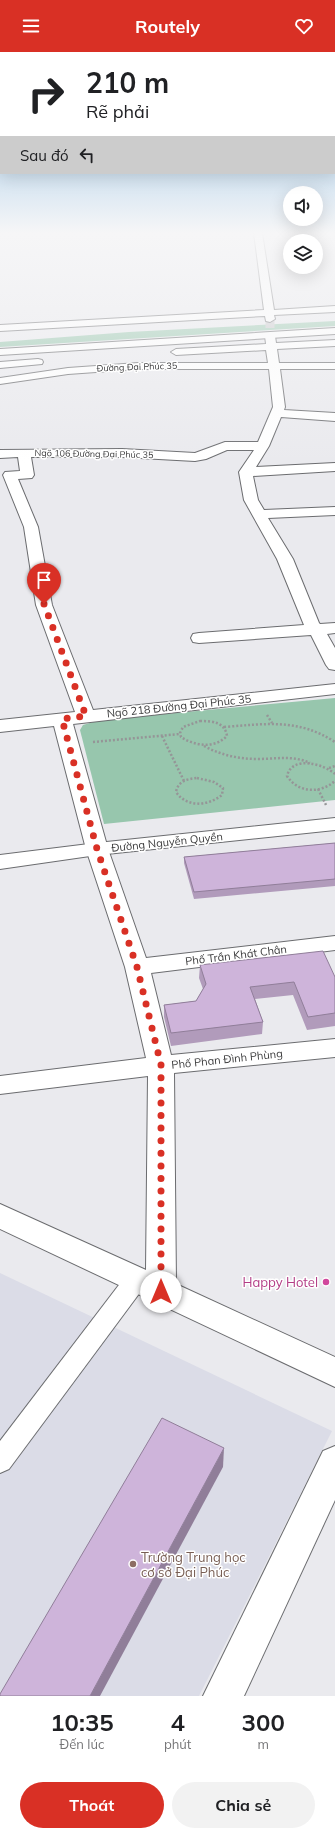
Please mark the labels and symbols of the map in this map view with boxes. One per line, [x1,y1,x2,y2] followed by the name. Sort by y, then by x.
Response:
[96,360,178,373] street label: Đường Đại Phúc 35
[34,447,154,460] street label: Ngõ 106 Đường Đại Phúc 35
[27,563,61,604] pin
[106,691,252,721] street label: Ngõ 218 Đường Đại Phúc 35
[111,829,223,855] street label: Đường Nguyễn Quyền
[184,942,288,968] street label: Phố Trần Khát Chân
[171,1046,283,1072] street label: Phố Phan Đình Phùng
[140,1271,182,1313] position arrow
[242,1274,318,1290] place label: Happy Hotel
[321,1277,331,1287] marker: Happy Hotel
[141,1549,246,1580] place label: Trường Trung học cơ sở Đại Phúc
[128,1559,138,1569] marker: Trường Trung học cơ sở Đại Phúc

